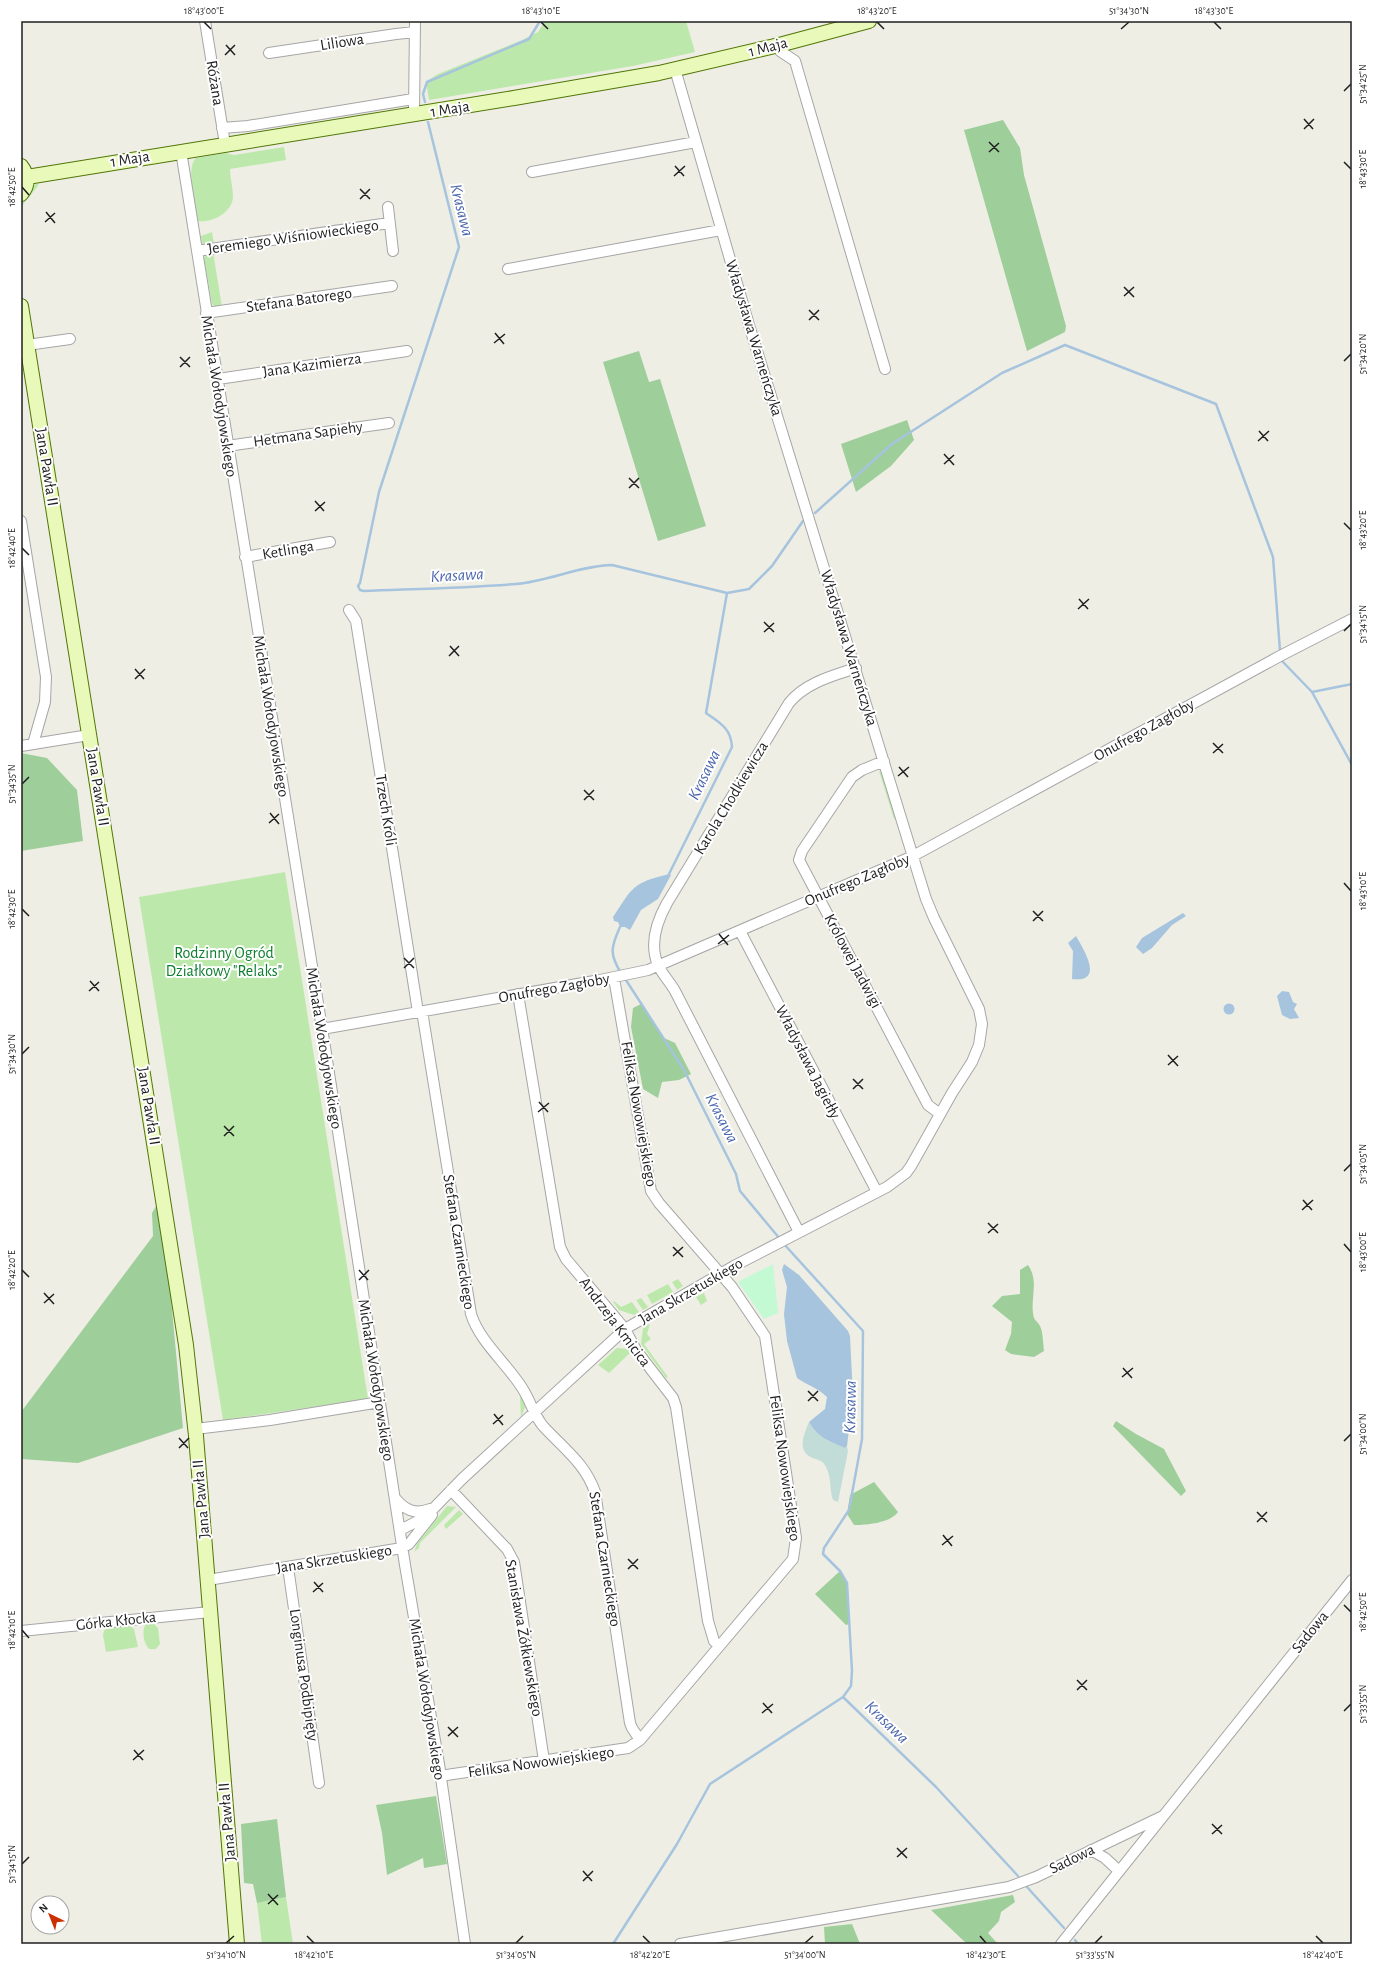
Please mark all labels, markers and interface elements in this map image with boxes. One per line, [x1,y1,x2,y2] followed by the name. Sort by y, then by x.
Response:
[184,6,224,16] text: 18°43'00"E
[522,6,560,16] text: 18°43'10"E
[857,6,897,16] text: 18°43'20"E
[1109,6,1149,16] text: 51°34'30"N
[1195,6,1234,16] text: 18°43'30"E
[319,31,365,53] street label: Liliowa
[747,34,789,61] street label: 1 Maja
[204,59,226,107] street label: Różana
[1358,64,1368,104] text: 51°34'25"N
[429,98,471,121] street label: 1 Maja
[109,148,151,171] street label: 1 Maja
[1358,149,1368,188] text: 18°43'30"E
[7,167,17,207] text: 18°42'50"E
[447,182,477,238] water label: Krasawa
[206,217,380,257] street label: Jeremiego Wiśniowieckiego
[722,258,785,418] street label: Władysława Warneńczyka
[245,285,353,315] street label: Stefana Batorego
[197,314,240,478] street label: Michała Wołodyjowskiego
[1358,334,1368,374] text: 51°34'20"N
[261,350,363,380] street label: Jana Kazimierza
[252,418,364,451] street label: Hetmana Sapiehy
[33,427,61,507] street label: Jana Pawła II
[1358,510,1368,550] text: 18°43'20"E
[7,528,17,568] text: 18°42'40"E
[261,538,315,562] street label: Ketlinga
[430,565,484,585] water label: Krasawa
[817,568,880,728] street label: Władysława Warneńczyka
[1358,605,1368,643] text: 51°34'15"N
[249,634,292,798] street label: Michała Wołodyjowskiego
[1091,696,1198,765] street label: Onufrego Zagłoby
[691,739,771,857] street label: Karola Chodkiewicza
[84,747,112,827] street label: Jana Pawła II
[685,747,723,803] water label: Krasawa
[7,764,17,804] text: 51°34'35"N
[372,773,400,847] street label: Trzech Króli
[802,851,912,910] street label: Onufrego Zagłoby
[1358,872,1368,910] text: 18°43'10"E
[7,889,17,929] text: 18°42'30"E
[820,911,885,1011] street label: Królowej Jadwigi
[166,945,282,980] park label: Rodzinny Ogród Działkowy "Relaks"
[302,966,345,1130] street label: Michała Wołodyjowskiego
[497,970,611,1007] street label: Onufrego Zagłoby
[772,1003,844,1122] street label: Władysława Jagiełły
[7,1034,17,1074] text: 51°34'30"N
[617,1040,660,1188] street label: Feliksa Nowowiejskiego
[135,1066,163,1146] street label: Jana Pawła II
[702,1090,742,1146] water label: Krasawa
[1358,1144,1368,1184] text: 51°34'05"N
[440,1173,478,1311] street label: Stefana Czarnieckiego
[1358,1232,1368,1272] text: 18°43'00"E
[7,1250,17,1290] text: 18°42'20"E
[636,1255,746,1327] street label: Jana Skrzetuskiego
[575,1274,654,1370] street label: Andrzeja Kmicica
[354,1298,397,1462] street label: Michała Wołodyjowskiego
[841,1380,859,1434] water label: Krasawa
[766,1394,803,1542] street label: Feliksa Nowowiejskiego
[1358,1413,1368,1455] text: 51°34'00"N
[190,1459,212,1539] street label: Jana Pawła II
[586,1490,624,1628] street label: Stefana Czarnieckiego
[275,1542,393,1576] street label: Jana Skrzetuskiego
[502,1558,548,1718] street label: Stanisława Żółkiewskiego
[1358,1592,1368,1632] text: 18°42'50"E
[286,1608,321,1743] street label: Longinusa Podbipięty
[1289,1608,1331,1656] street label: Sadowa
[75,1609,157,1633] street label: Górka Kłocka
[7,1611,17,1649] text: 18°42'10"E
[405,1617,448,1781] street label: Michała Wołodyjowskiego
[1358,1685,1368,1723] text: 51°33'55"N
[862,1697,912,1747] water label: Krasawa
[467,1744,615,1781] street label: Feliksa Nowowiejskiego
[216,1782,238,1862] street label: Jana Pawła II
[1047,1841,1097,1877] street label: Sadowa
[7,1845,17,1883] text: 51°34'15"N
[30,1895,70,1935] north arrow
[37,1901,50,1915] text: N
[206,1950,246,1960] text: 51°34'10"N
[295,1950,333,1960] text: 18°42'10"E
[496,1950,536,1960] text: 51°34'05"N
[630,1950,670,1960] text: 18°42'20"E
[784,1950,826,1960] text: 51°34'00"N
[966,1950,1006,1960] text: 18°42'30"E
[1076,1950,1114,1960] text: 51°33'55"N
[1303,1950,1343,1960] text: 18°42'40"E

